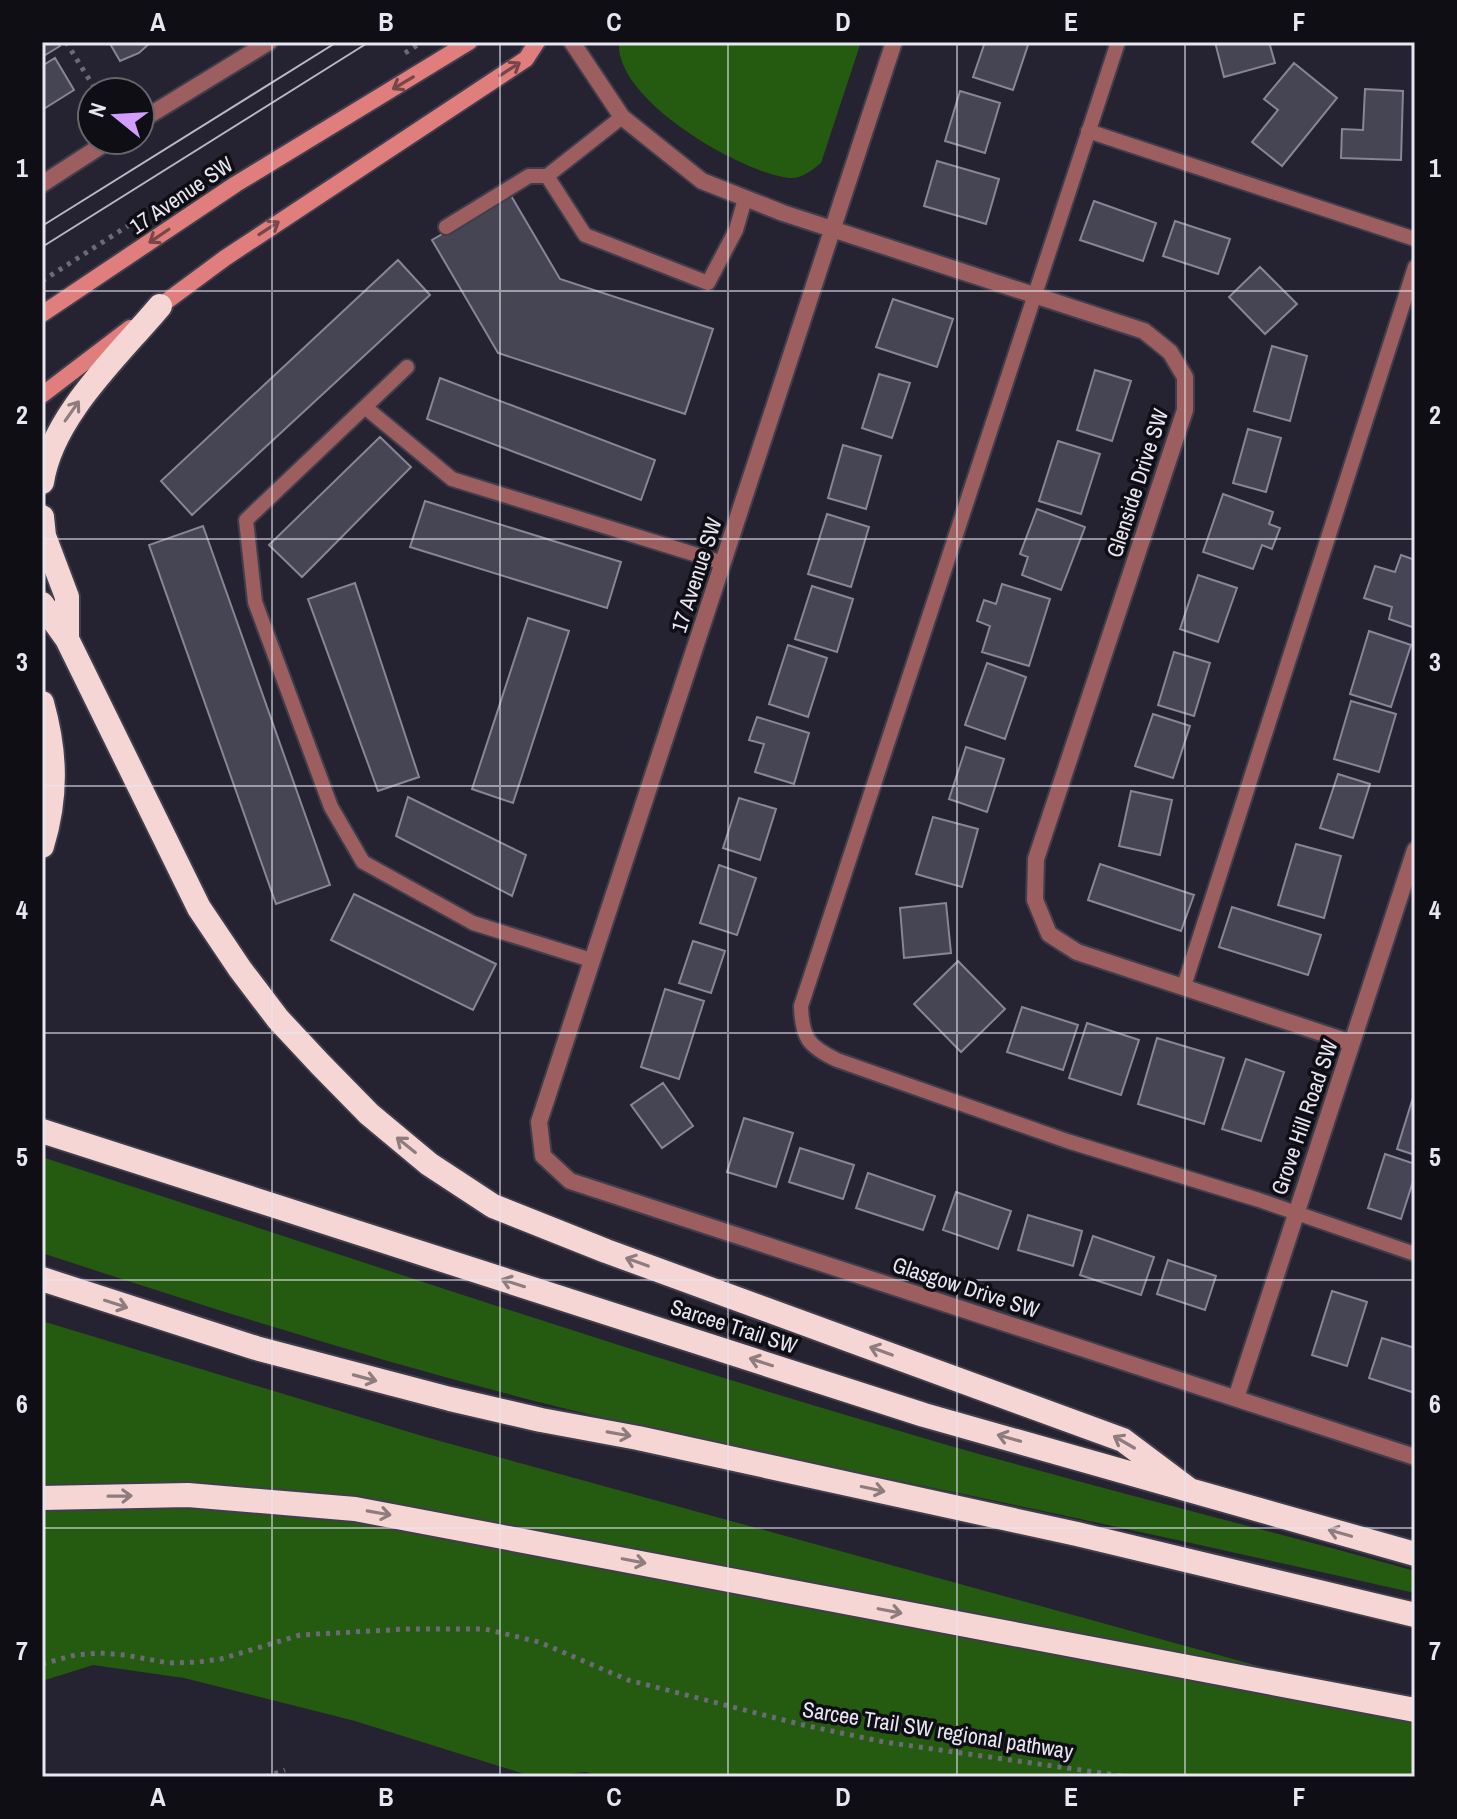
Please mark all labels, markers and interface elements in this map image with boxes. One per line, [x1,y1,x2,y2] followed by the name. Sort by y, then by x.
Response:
[150,4,166,39] text: A
[378,4,394,39] text: B
[606,4,622,39] text: C
[835,4,851,39] text: D
[1064,4,1078,39] text: E
[1292,4,1306,39] text: F
[499,61,521,78] one-way arrow
[392,75,415,91] one-way arrow
[76,76,156,156] north arrow
[81,99,113,121] text: N
[123,149,239,241] street label: 17 Avenue SW
[16,150,28,185] text: 1
[1429,150,1441,185] text: 1
[258,220,280,236] one-way arrow
[148,228,171,244] one-way arrow
[16,397,28,432] text: 2
[1429,397,1441,432] text: 2
[64,401,80,423] one-way arrow
[1099,405,1175,561] street label: Glenside Drive SW
[663,514,729,636] street label: 17 Avenue SW
[16,644,28,679] text: 3
[1429,644,1441,679] text: 3
[16,892,28,927] text: 4
[1429,892,1441,927] text: 4
[1263,1035,1345,1199] street label: Grove Hill Road SW
[397,1136,417,1154] one-way arrow
[16,1139,28,1174] text: 5
[1429,1139,1441,1174] text: 5
[889,1249,1043,1325] street label: Glasgow Drive SW
[624,1253,649,1268] one-way arrow
[501,1275,526,1289] one-way arrow
[667,1291,801,1361] street label: Sarcee Trail SW
[103,1297,128,1312] one-way arrow
[869,1343,894,1357] one-way arrow
[748,1354,773,1369] one-way arrow
[352,1372,378,1387] one-way arrow
[16,1386,28,1421] text: 6
[1429,1386,1441,1421] text: 6
[606,1428,631,1443] one-way arrow
[997,1430,1023,1445] one-way arrow
[1113,1434,1136,1450] one-way arrow
[860,1482,885,1497] one-way arrow
[106,1488,133,1504] one-way arrow
[366,1507,391,1522] one-way arrow
[1328,1524,1354,1539] one-way arrow
[621,1555,647,1570] one-way arrow
[876,1604,902,1619] one-way arrow
[16,1633,28,1668] text: 7
[1429,1633,1441,1668] text: 7
[800,1694,1076,1766] street label: Sarcee Trail SW regional pathway
[150,1779,166,1814] text: A
[378,1779,394,1814] text: B
[606,1779,622,1814] text: C
[835,1779,851,1814] text: D
[1064,1779,1078,1814] text: E
[1292,1779,1306,1814] text: F

